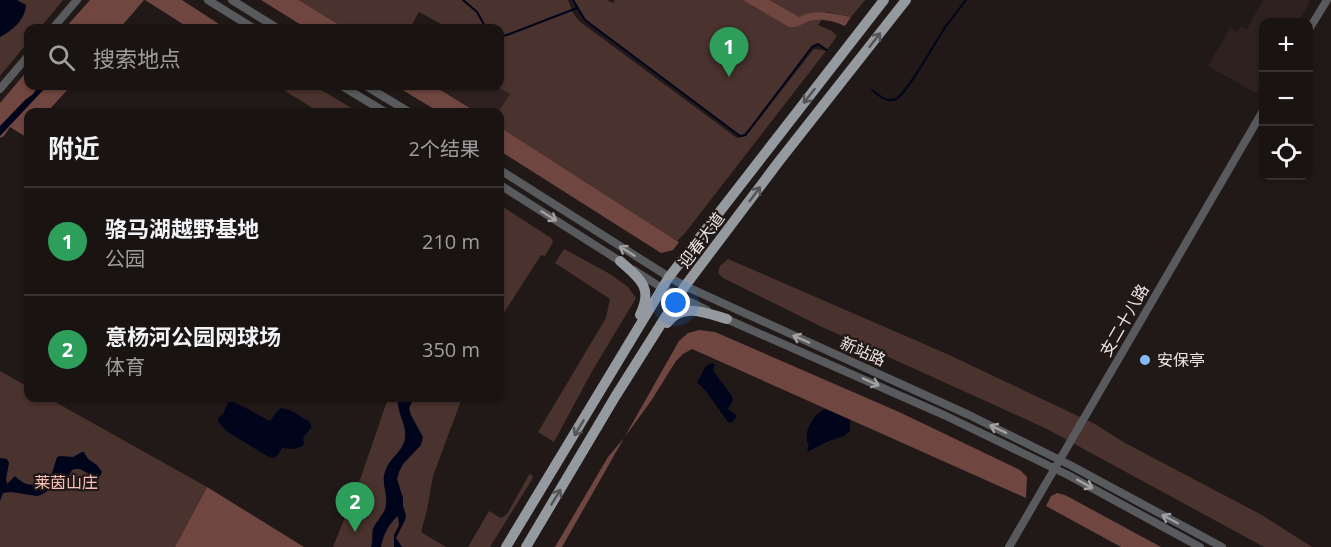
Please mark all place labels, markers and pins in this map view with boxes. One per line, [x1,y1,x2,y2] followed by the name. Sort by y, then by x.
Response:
[710,28,748,77] pin: 1
[1157,349,1205,371] place label: 安保亭
[1138,353,1152,367] marker: 安保亭
[336,482,374,532] pin: 2

